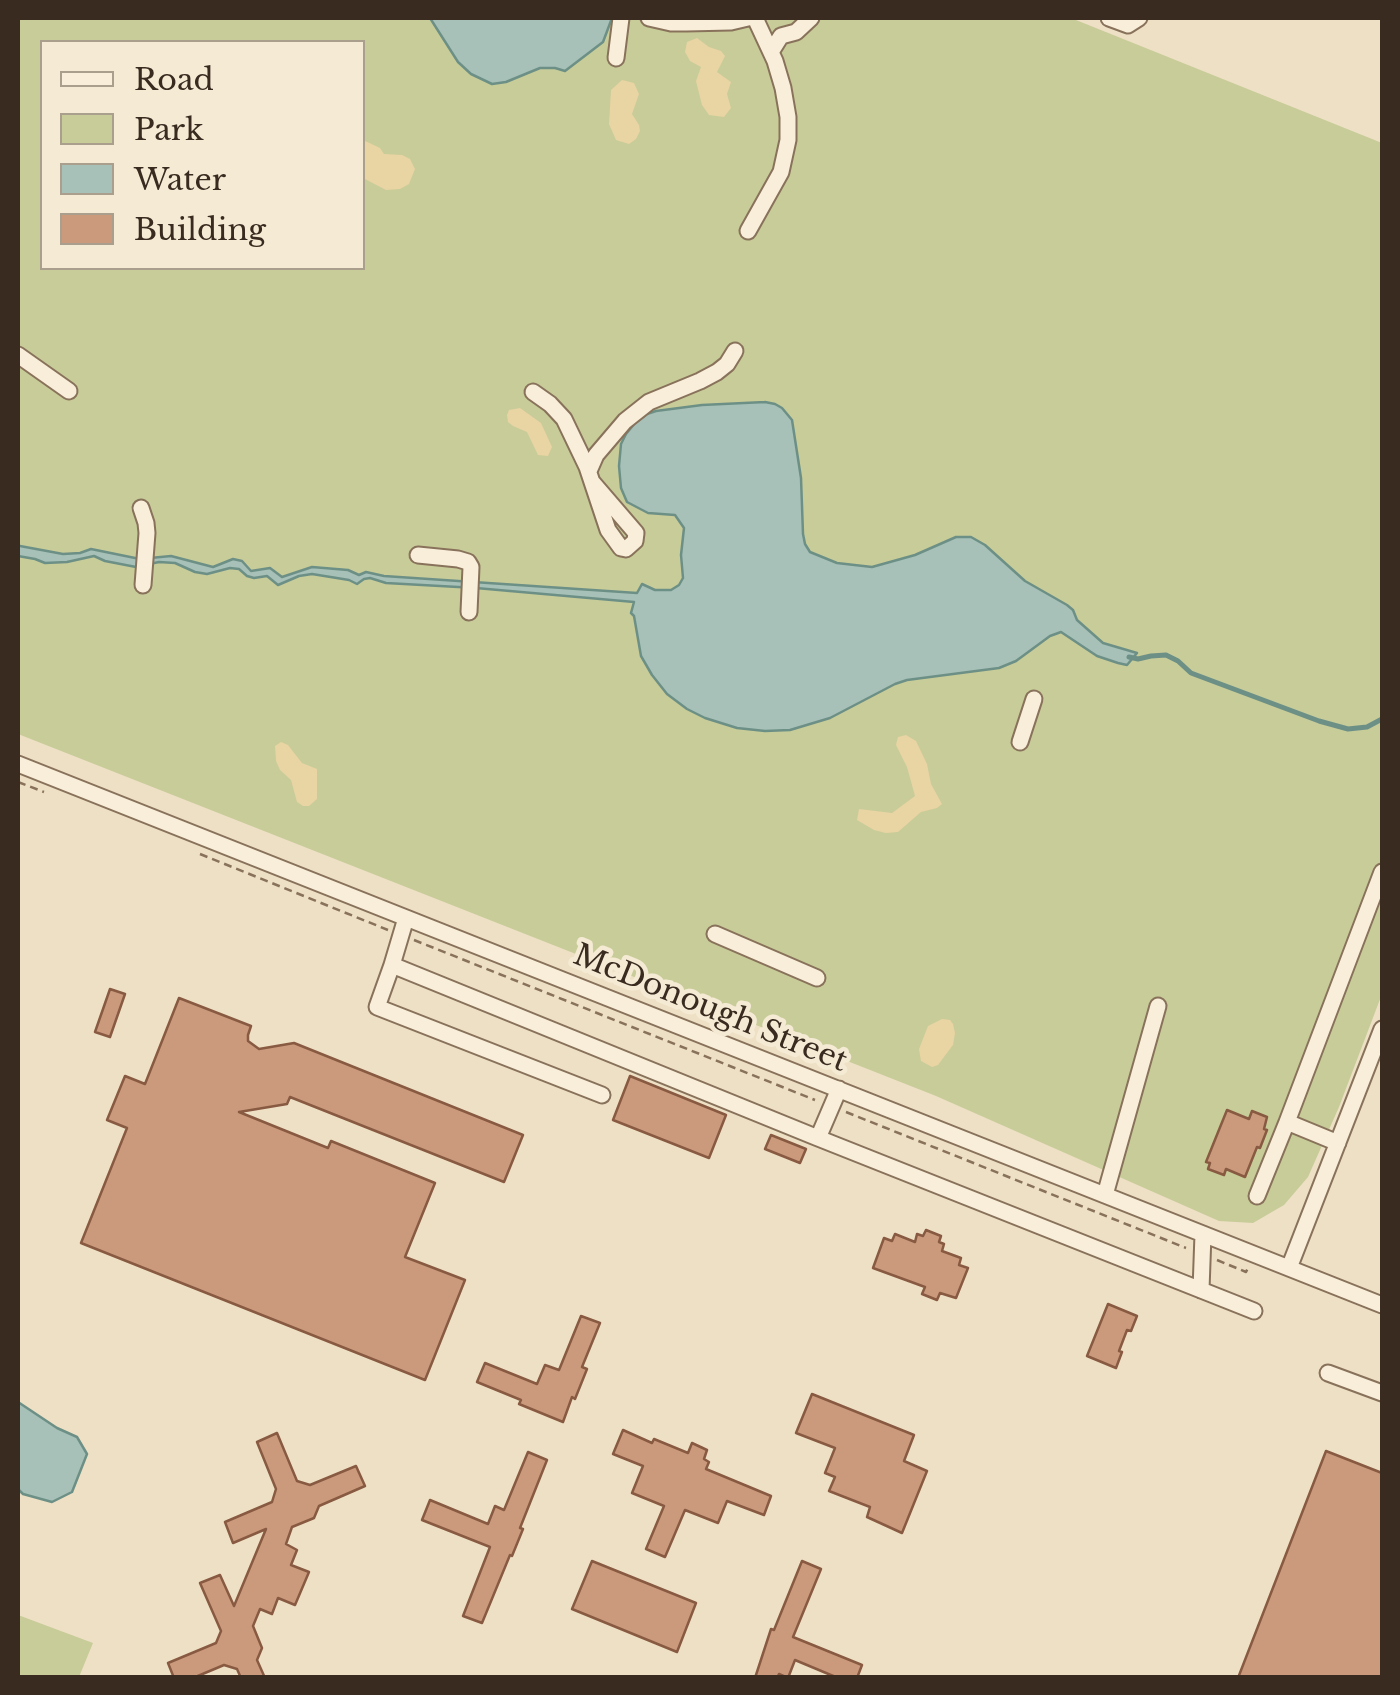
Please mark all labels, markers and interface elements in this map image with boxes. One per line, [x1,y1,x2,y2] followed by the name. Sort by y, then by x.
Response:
[40,40,365,270] legend
[134,61,214,98] text: Road
[134,111,204,148] text: Park
[134,161,226,198] text: Water
[134,211,266,248] text: Building
[568,938,852,1080] street label: McDonough Street

